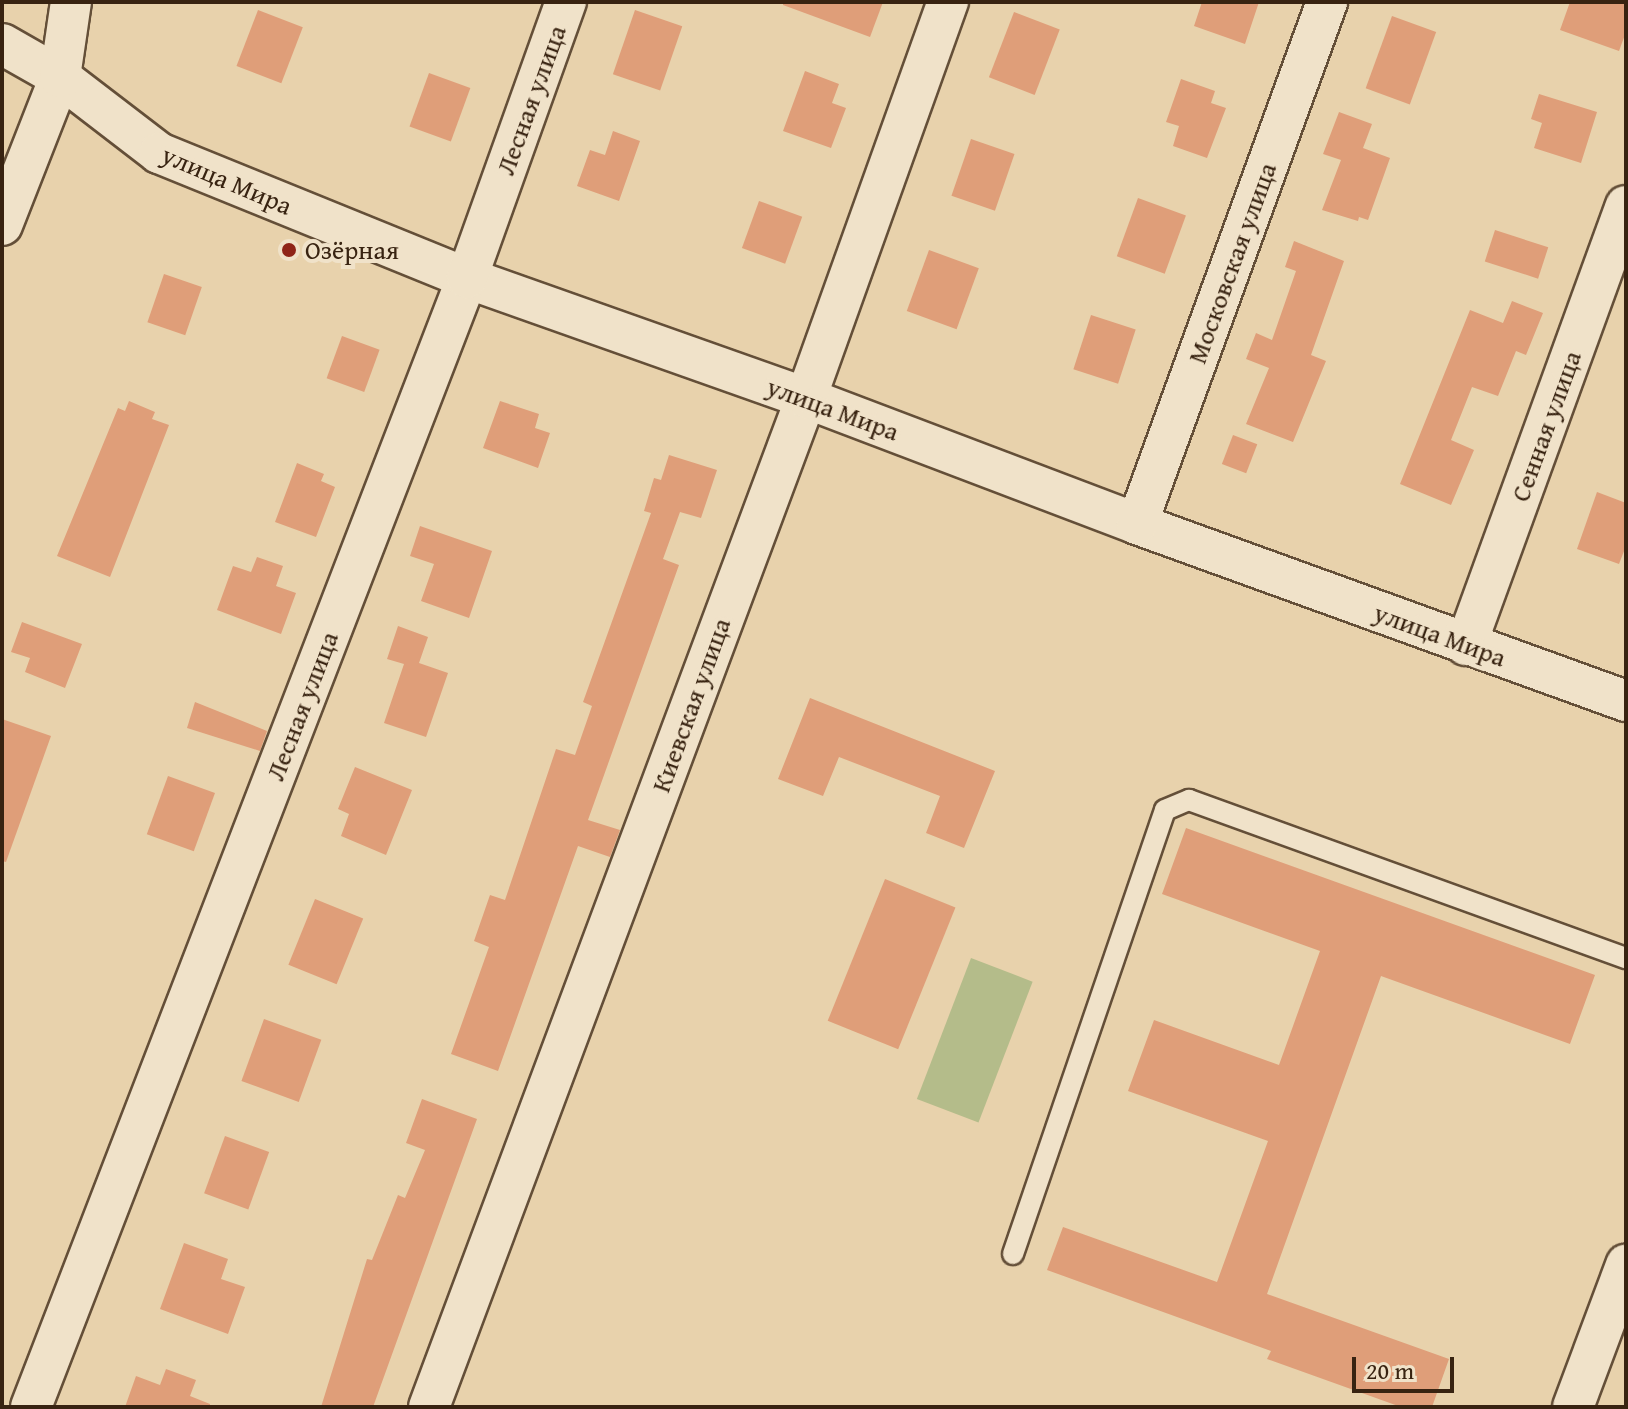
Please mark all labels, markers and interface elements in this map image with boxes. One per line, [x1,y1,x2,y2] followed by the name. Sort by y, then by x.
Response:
[490,21,572,179] street label: Лесная улица
[157,139,297,221] street label: улица Мира
[1181,158,1283,368] street label: Московская улица
[305,234,399,266] place label: Озёрная
[280,241,298,259] marker: Озёрная
[1504,346,1588,506] street label: Сенная улица
[763,371,903,447] street label: улица Мира
[1370,597,1510,673] street label: улица Мира
[645,614,737,796] street label: Киевская улица
[259,627,345,785] street label: Лесная улица
[1356,1341,1458,1391] scale bar
[1366,1353,1414,1388] text: 20 m

